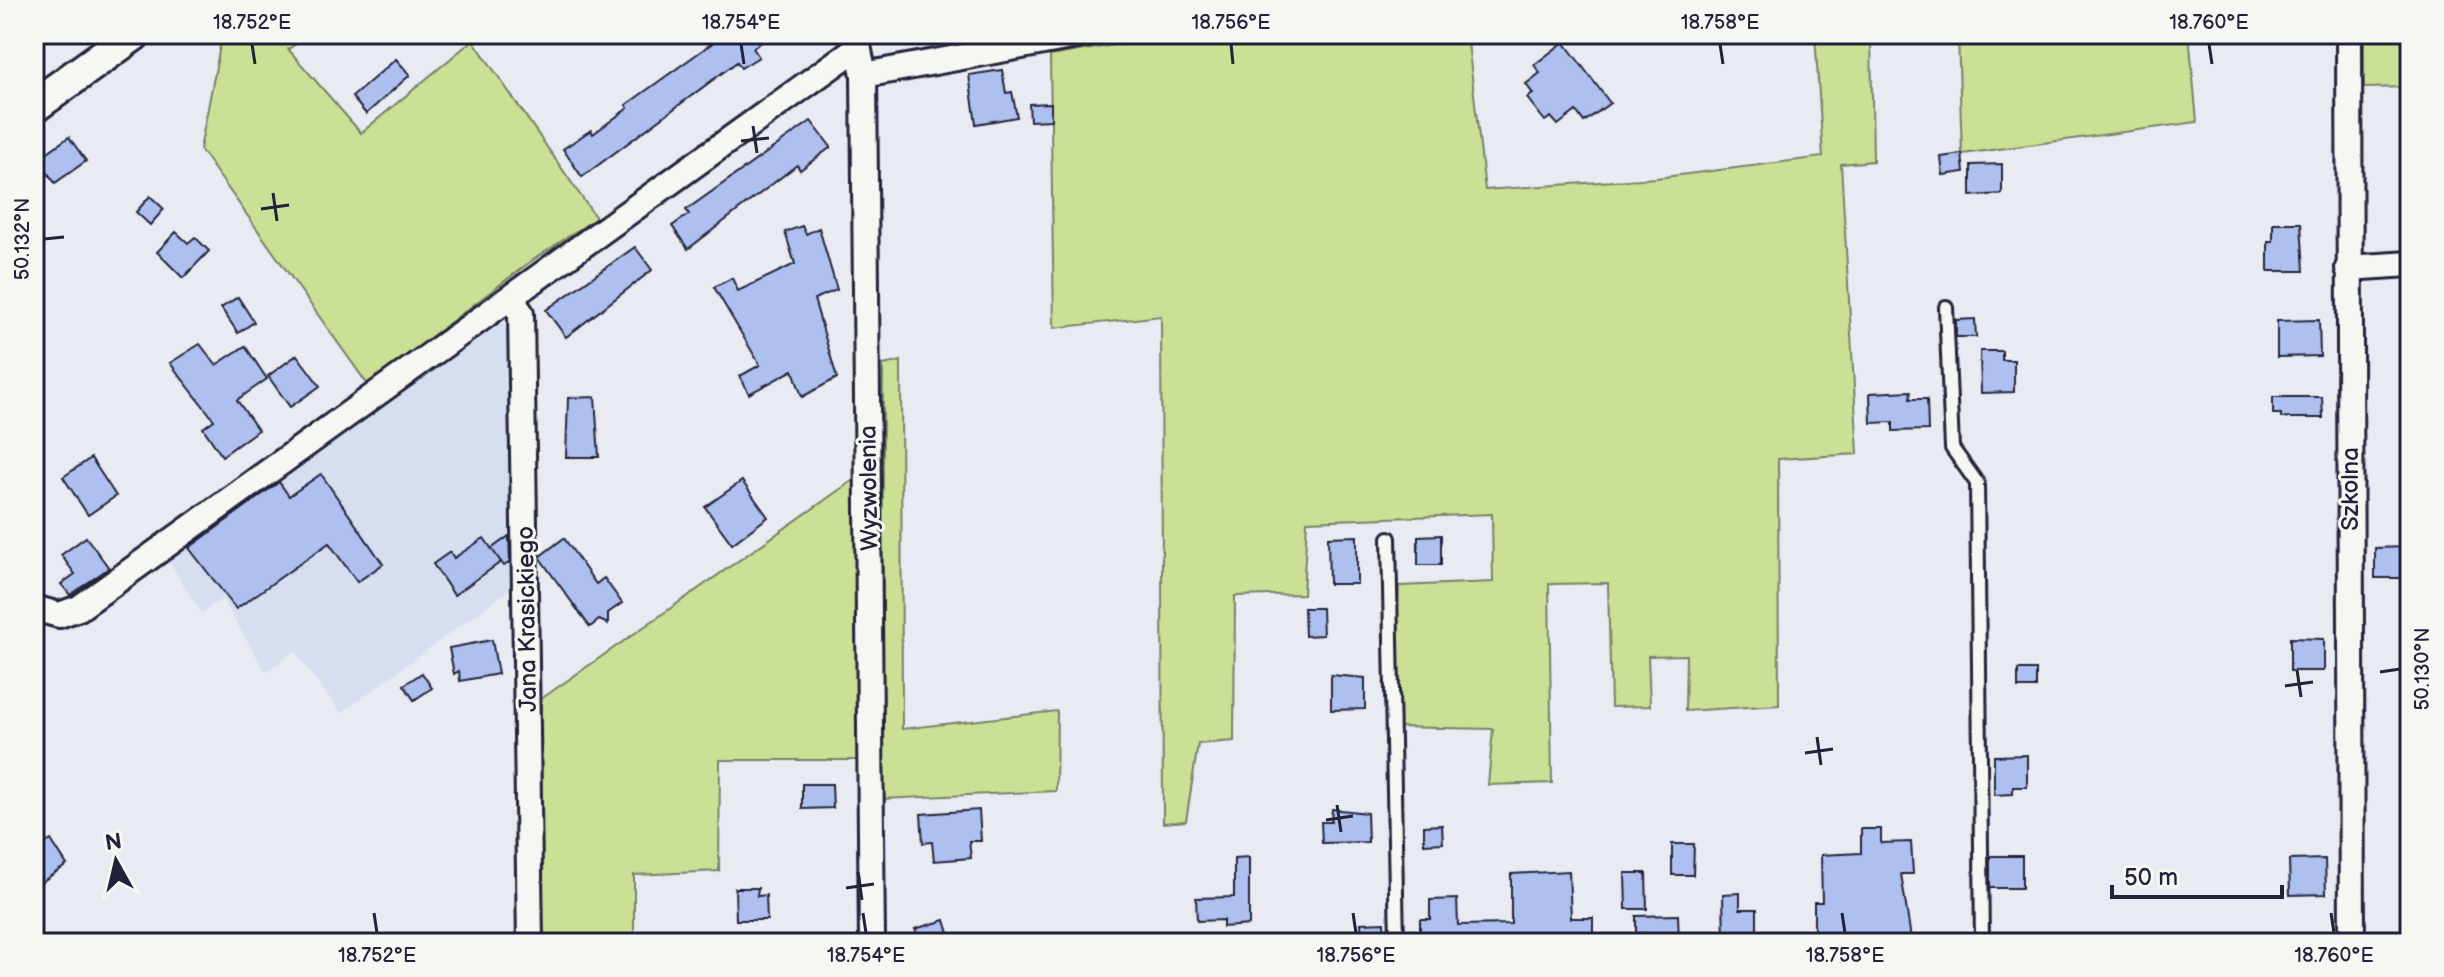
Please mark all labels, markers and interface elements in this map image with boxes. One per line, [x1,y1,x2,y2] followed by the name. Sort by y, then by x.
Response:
[213,11,291,35] text: 18.752°E
[702,11,780,35] text: 18.754°E
[1192,11,1270,35] text: 18.756°E
[1681,11,1759,35] text: 18.758°E
[2169,11,2249,35] text: 18.760°E
[11,198,35,280] text: 50.132°N
[853,425,885,551] street label: Wyzwolenia
[2336,447,2365,531] street label: Szkolna
[511,526,543,712] street label: Jana Krasickiego
[2411,627,2435,711] text: 50.130°N
[76,821,156,901] north arrow
[103,828,123,857] text: N
[2112,849,2282,899] scale bar
[2124,863,2178,892] text: 50 m
[338,944,416,968] text: 18.752°E
[827,944,905,968] text: 18.754°E
[1317,944,1395,968] text: 18.756°E
[1806,944,1884,968] text: 18.758°E
[2294,944,2374,968] text: 18.760°E

